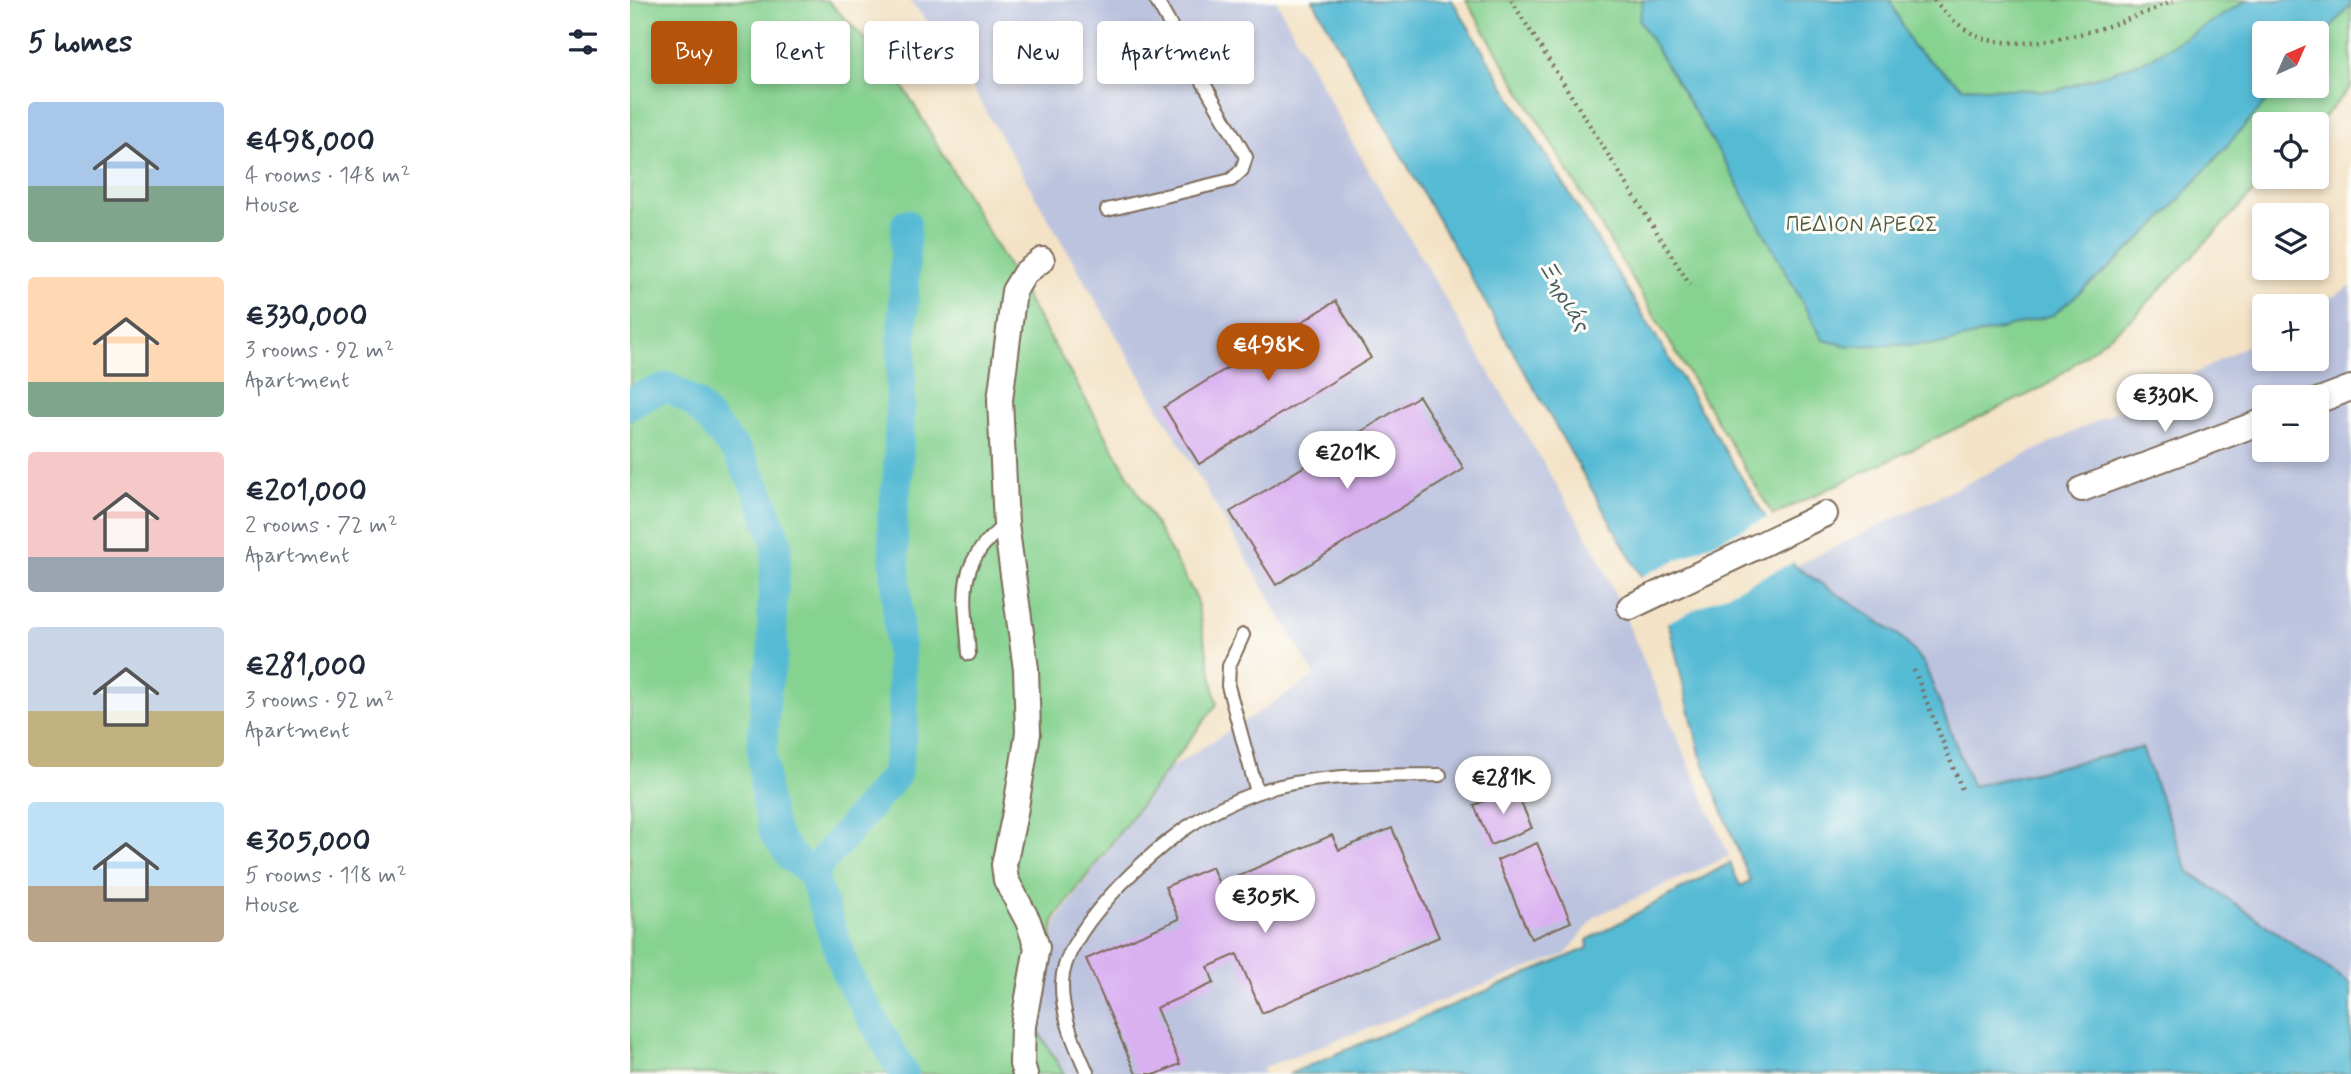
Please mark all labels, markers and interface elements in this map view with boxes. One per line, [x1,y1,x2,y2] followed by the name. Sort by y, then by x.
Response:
[651,21,737,84] chip: Buy
[751,21,850,84] chip: Rent
[864,21,979,84] chip: Filters
[993,21,1083,84] chip: New
[1097,21,1254,84] chip: Apartment
[2252,21,2329,98] north arrow
[2252,21,2329,462] map controls
[28,23,133,62] text: 5 homes
[564,23,602,61] icon: filters
[2252,112,2329,189] button: locate
[245,122,375,161] text: €498,000
[84,130,168,214] icon: home
[245,161,410,191] text: 4 rooms · 148 m²
[245,191,299,221] text: House
[2252,203,2329,280] button: layers
[1786,211,1938,239] park label: ΠΕΔΙΟΝ ΑΡΕΩΣ
[1530,255,1597,339] water label: Ξηριάς
[2252,294,2329,371] button: +
[245,297,367,336] text: €330,000
[84,305,168,389] icon: home
[1219,324,1317,383] pin: €498K
[1233,331,1303,361] text: €498K
[245,336,394,366] text: 3 rooms · 92 m²
[245,366,350,396] text: Apartment
[2116,374,2214,434] pin: €330K
[2132,382,2198,412] text: €330K
[2252,385,2329,462] button: −
[1298,432,1396,491] pin: €201K
[1315,439,1379,469] text: €201K
[245,472,367,511] text: €201,000
[84,480,168,564] icon: home
[245,511,398,541] text: 2 rooms · 72 m²
[245,541,350,571] text: Apartment
[245,647,366,686] text: €281,000
[84,655,168,739] icon: home
[245,686,394,716] text: 3 rooms · 92 m²
[245,716,350,746] text: Apartment
[1454,756,1552,816] pin: €281K
[1471,764,1535,794] text: €281K
[245,822,371,861] text: €305,000
[84,830,168,914] icon: home
[245,861,407,891] text: 5 rooms · 118 m²
[1216,876,1314,935] pin: €305K
[1231,883,1299,913] text: €305K
[245,891,299,921] text: House

